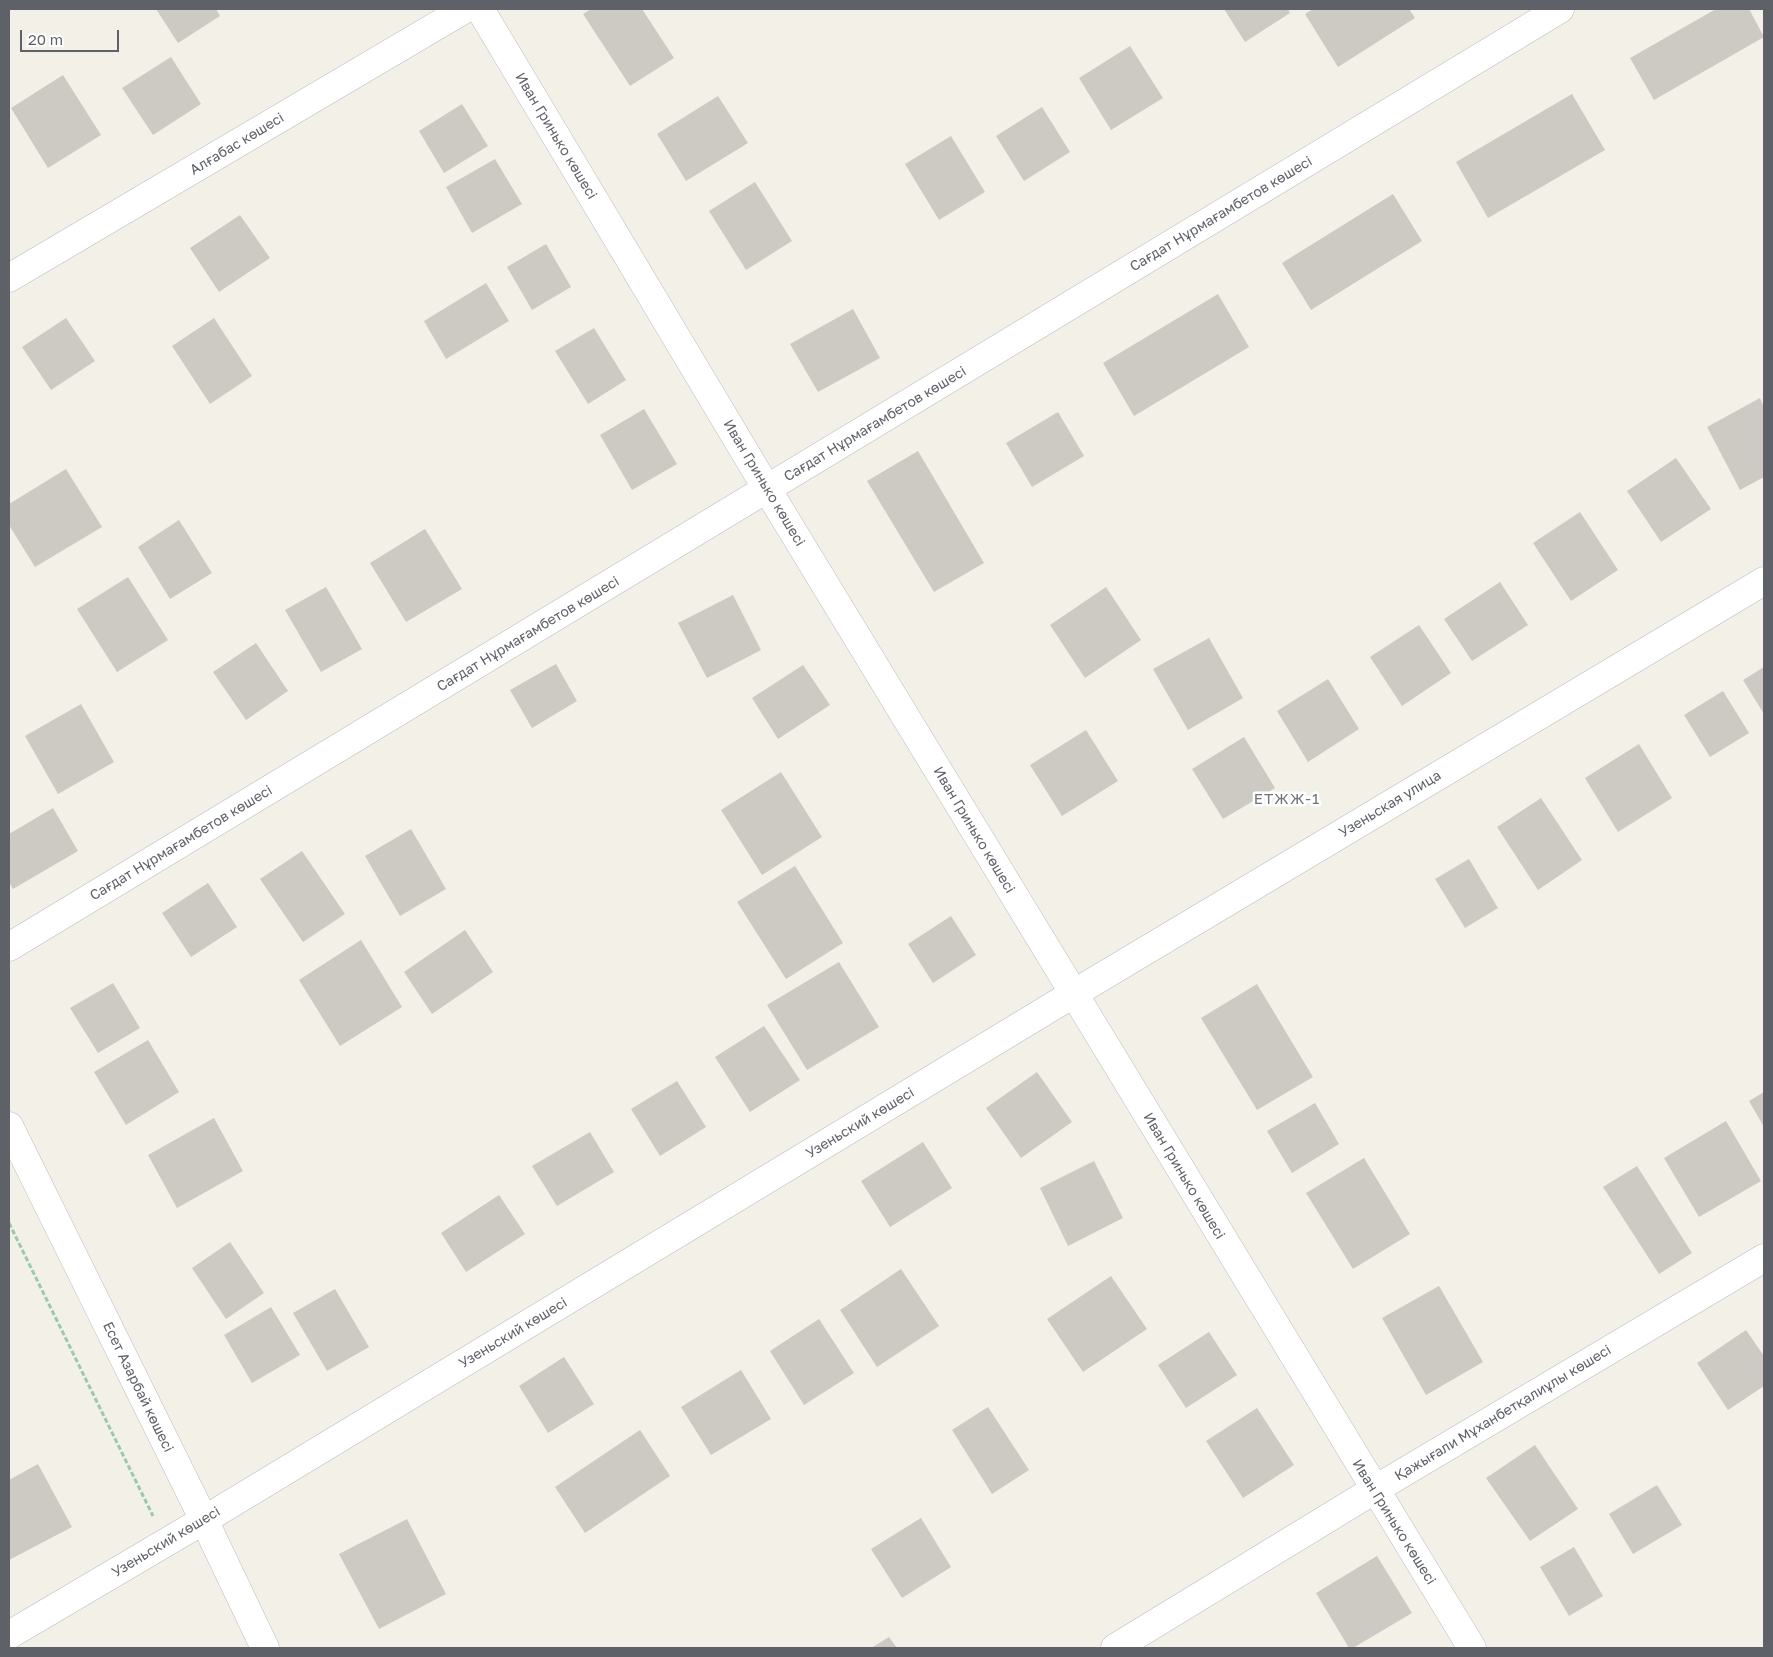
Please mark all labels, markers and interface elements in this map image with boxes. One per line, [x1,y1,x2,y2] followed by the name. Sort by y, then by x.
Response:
[22,20,121,52] scale bar
[28,30,63,48] text: 20 m
[512,70,600,202] street label: Иван Гринько көшесі
[187,109,287,179] street label: Алғабас көшесі
[1127,153,1315,275] street label: Сағдат Нұрмағамбетов көшесі
[781,363,969,485] street label: Сағдат Нұрмағамбетов көшесі
[720,417,808,549] street label: Иван Гринько көшесі
[434,573,622,695] street label: Сағдат Нұрмағамбетов көшесі
[930,764,1018,896] street label: Иван Гринько көшесі
[1336,767,1444,841] street label: Узеньская улица
[87,782,275,904] street label: Сағдат Нұрмағамбетов көшесі
[1253,790,1321,808] district label: ЕТЖЖ-1
[803,1084,917,1162] street label: Узеньский көшесі
[1140,1110,1228,1242] street label: Иван Гринько көшесі
[456,1294,570,1372] street label: Узеньский көшесі
[99,1319,177,1455] street label: Есет Азарбай көшесі
[1392,1342,1614,1484] street label: Қажығали Мұханбетқалиұлы көшесі
[1349,1456,1439,1588] street label: Иван Гринько көшесі
[109,1503,223,1581] street label: Узеньский көшесі

